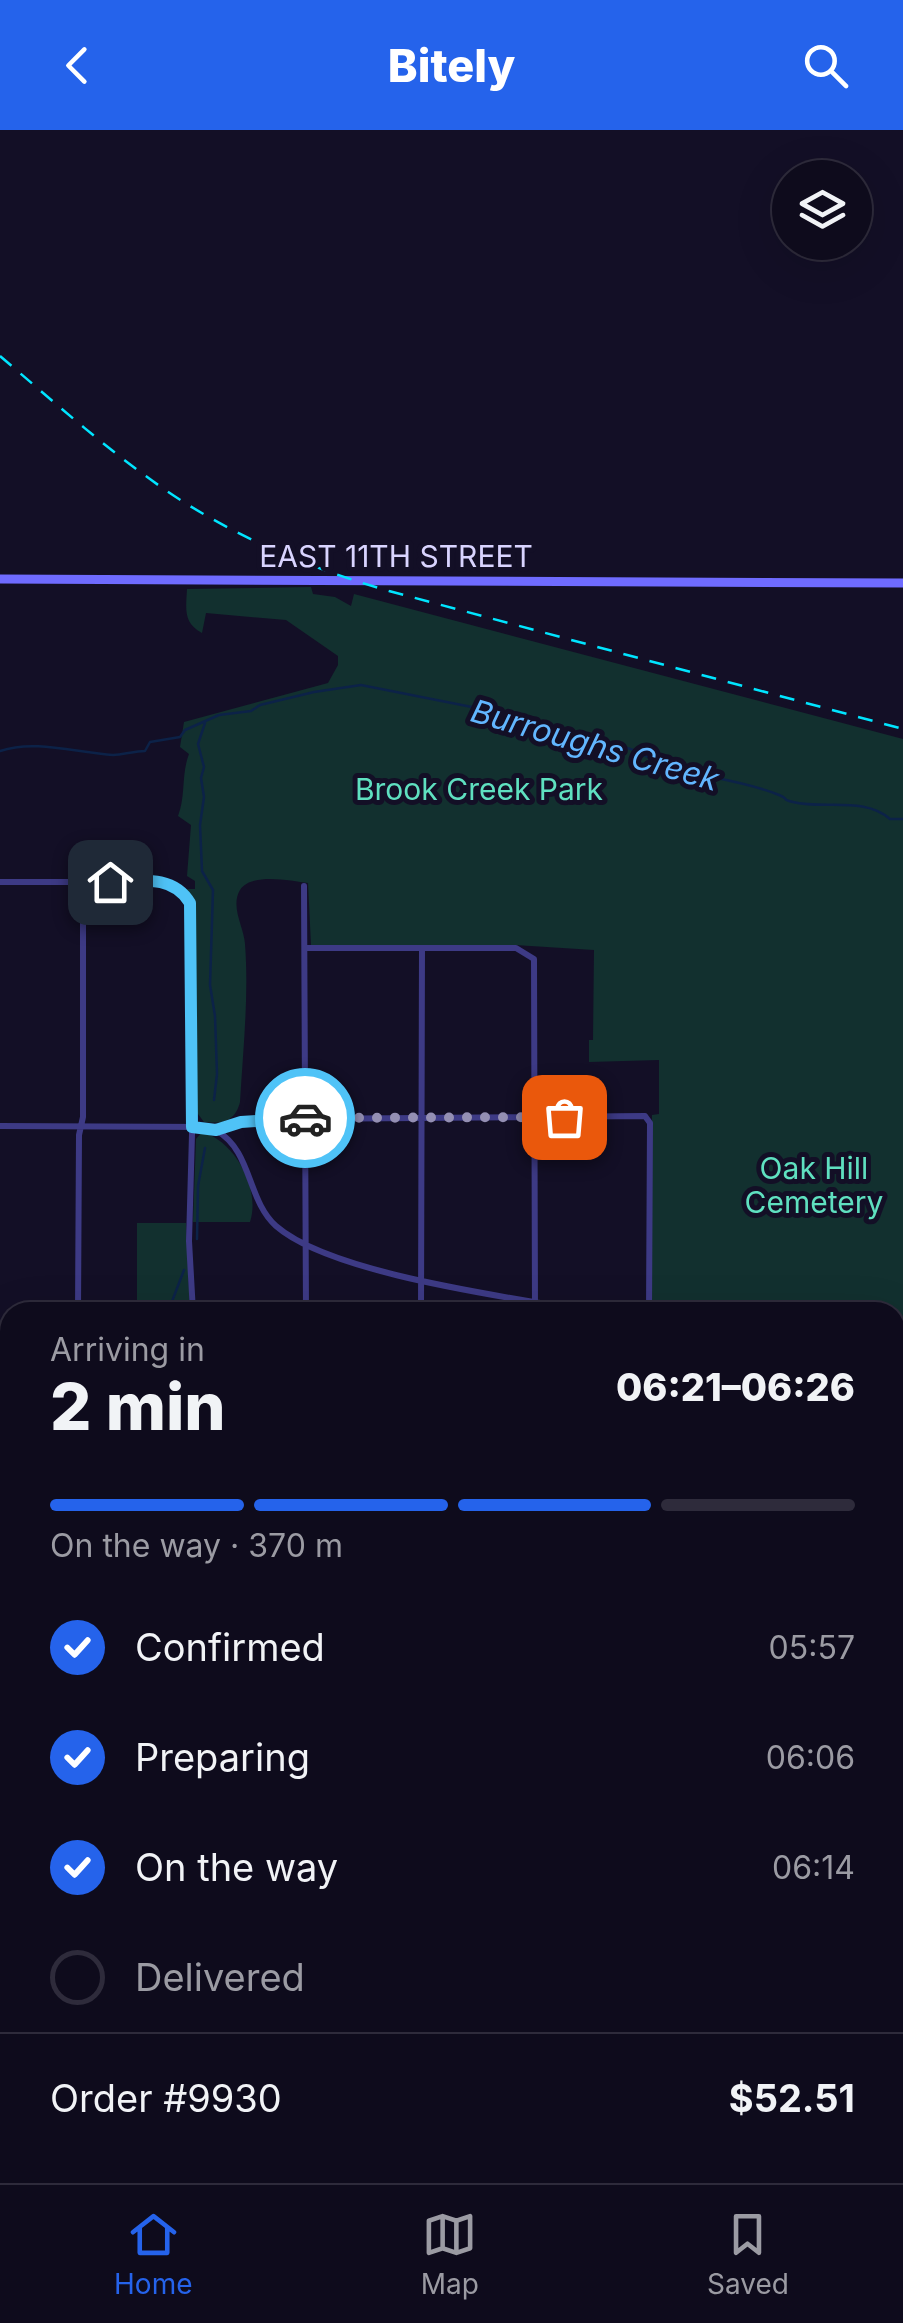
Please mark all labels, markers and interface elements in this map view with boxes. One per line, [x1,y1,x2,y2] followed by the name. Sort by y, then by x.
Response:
[50,38,105,93] icon: back
[388,38,515,93] text: Bitely
[798,38,853,93] icon: search
[772,160,872,260] map controls
[772,160,872,260] button: layers
[259,538,533,574] street label: EAST 11TH STREET
[467,691,725,799] water label: Burroughs Creek
[355,771,604,807] park label: Brook Creek Park
[68,840,153,925] pin
[83,855,138,910] icon: home
[255,1068,355,1168] courier
[522,1075,607,1160] pin
[537,1090,592,1145] icon: bag
[278,1091,333,1146] icon: car
[745,1150,884,1220] park label: Oak Hill Cemetery
[50,1330,205,1369] text: Arriving in
[616,1364,855,1410] text: 06:21–06:26
[50,1367,226,1446] text: 2 min
[50,1526,343,1565] text: On the way · 370 m
[50,1620,105,1675] icon: check
[135,1624,325,1670] text: Confirmed
[769,1628,855,1667] text: 05:57
[50,1730,105,1785] icon: check
[135,1734,310,1780] text: Preparing
[766,1738,855,1777] text: 06:06
[50,1840,105,1895] icon: check
[135,1844,338,1890] text: On the way
[772,1848,855,1887] text: 06:14
[135,1954,305,2000] text: Delivered
[50,2075,282,2121] text: Order #9930
[729,2075,855,2121] text: $52.51
[114,2207,193,2301] tab: Home
[421,2207,479,2301] tab: Map
[707,2207,789,2301] tab: Saved

